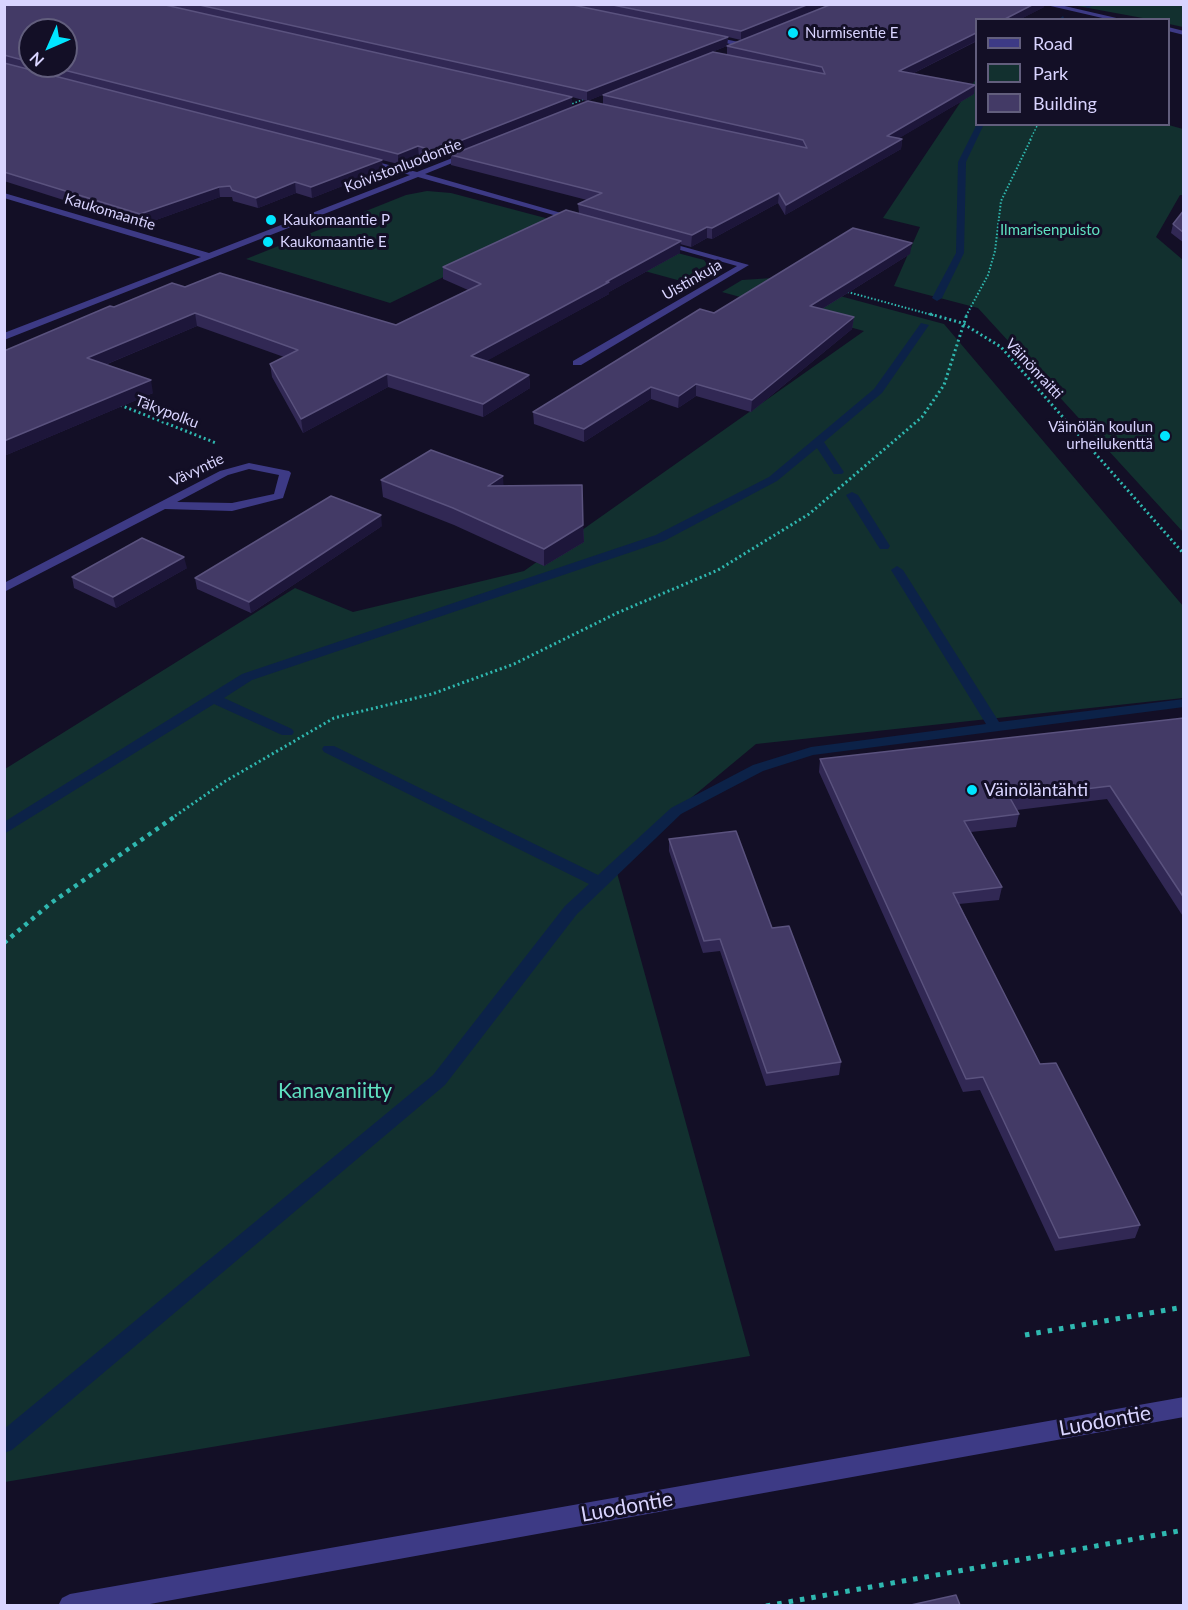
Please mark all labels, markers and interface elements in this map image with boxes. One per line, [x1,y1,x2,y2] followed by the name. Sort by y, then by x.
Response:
[18,18,78,78] north arrow
[975,18,1170,126] legend
[805,24,898,42] place label: Nurmisentie E
[786,26,800,40] marker: Nurmisentie E
[1033,32,1073,54] text: Road
[25,49,47,71] text: N
[1033,62,1068,84] text: Park
[1033,92,1097,114] text: Building
[342,135,464,197] street label: Koivistonluodontie
[62,190,158,234] street label: Kaukomaantie
[283,211,390,229] place label: Kaukomaantie P
[264,213,278,227] marker: Kaukomaantie P
[1000,221,1100,239] park label: Ilmarisenpuisto
[280,233,387,251] place label: Kaukomaantie E
[261,235,275,249] marker: Kaukomaantie E
[659,256,725,304] street label: Uistinkuja
[1002,335,1066,403] street label: Väinönraitti
[133,392,201,432] street label: Täkypolku
[1048,418,1153,453] place label: Väinölän koulun urheilukenttä
[1158,429,1172,443] marker: Väinölän koulun urheilukenttä
[167,450,227,490] street label: Vävyntie
[984,779,1088,801] place label: Väinöläntähti
[965,783,979,797] marker: Väinöläntähti
[278,1078,392,1104] park label: Kanavaniitty
[1057,1401,1153,1441] street label: Luodontie
[579,1487,675,1527] street label: Luodontie

